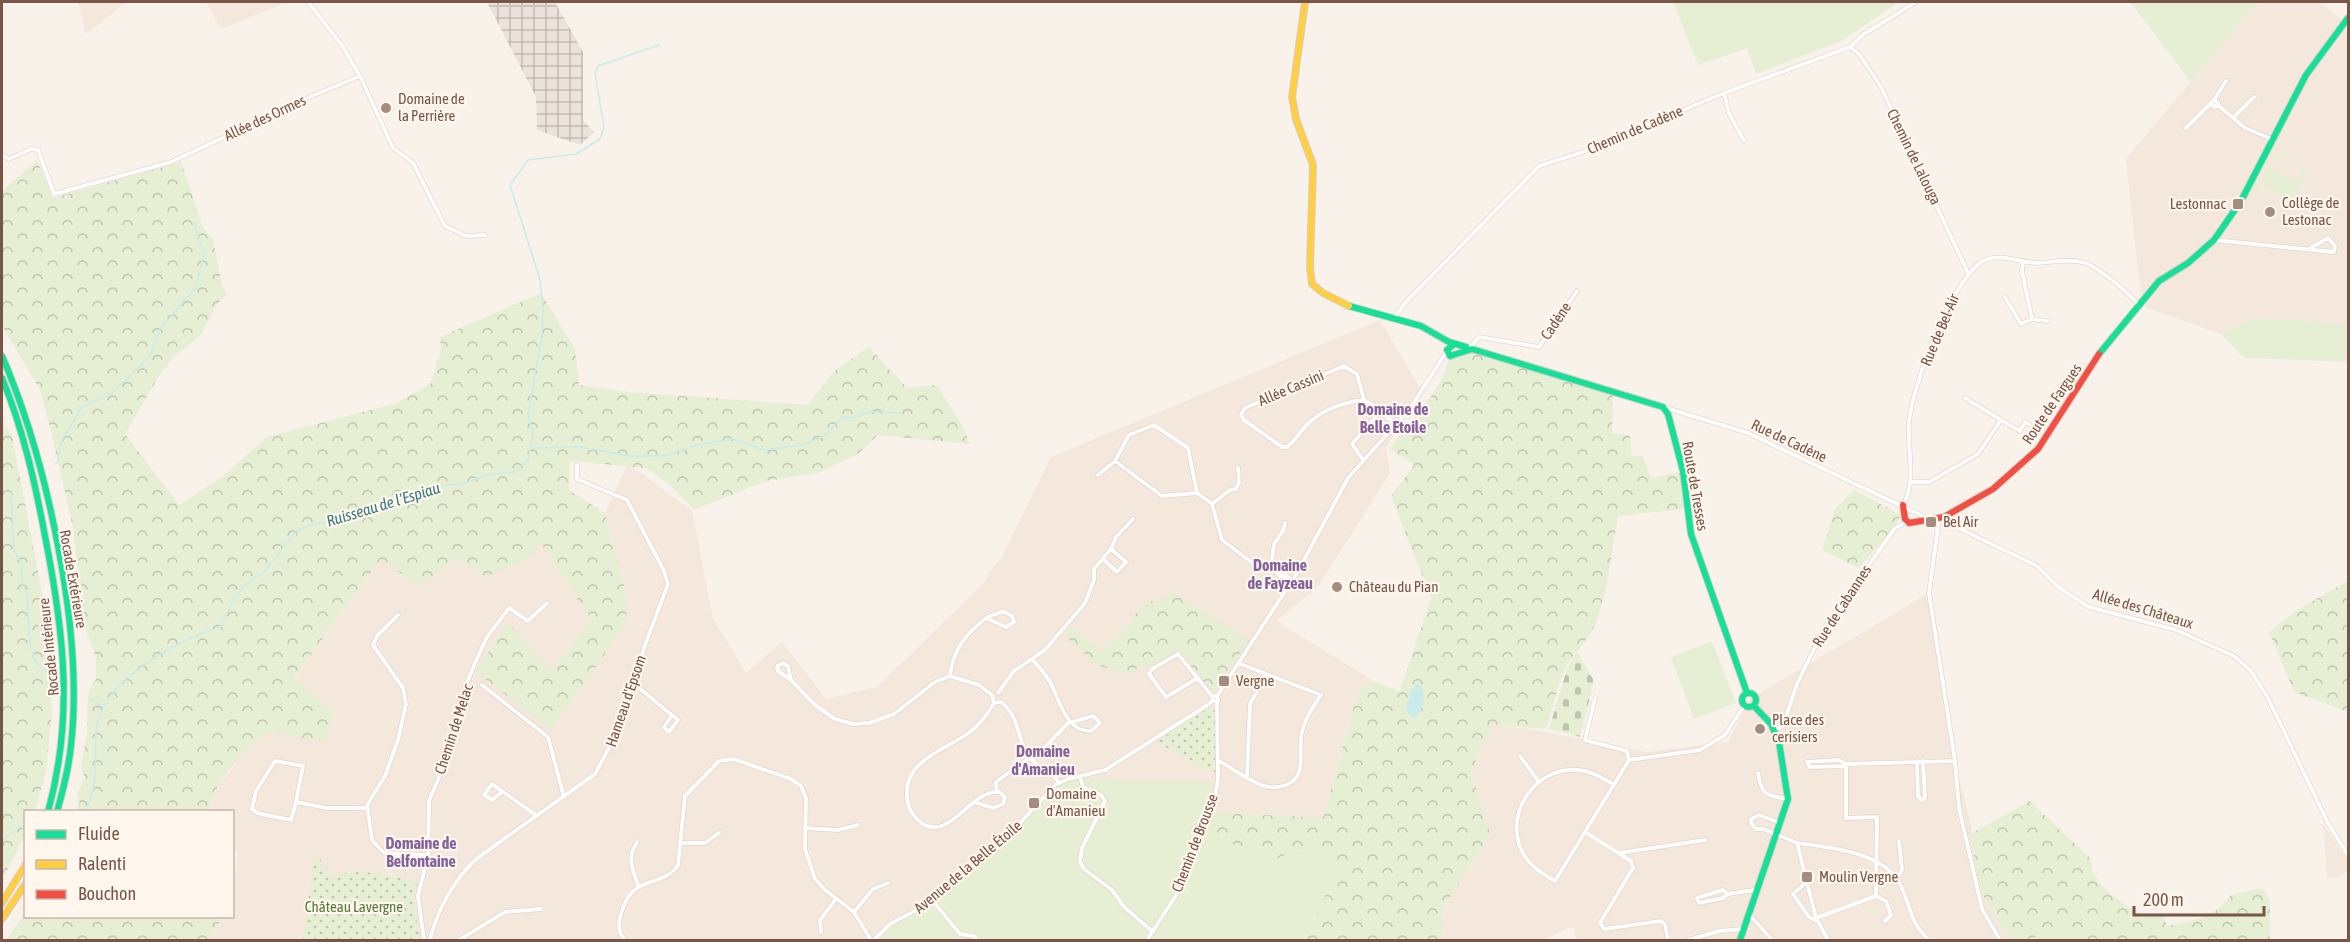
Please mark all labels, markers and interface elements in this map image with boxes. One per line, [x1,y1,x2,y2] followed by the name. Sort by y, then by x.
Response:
[398,90,465,124] place label: Domaine de la Perrière
[221,91,308,144] street label: Allée des Ormes
[379,101,393,115] marker: Domaine de la Perrière
[1584,102,1685,157] street label: Chemin de Cadène
[1884,106,1945,207] street label: Chemin de Lalouga
[2282,194,2340,228] place label: Collège de Lestonac
[2170,195,2226,212] place label: Lestonnac
[2231,197,2245,211] marker: Lestonnac
[2263,205,2277,219] marker: Collège de Lestonac
[1917,291,1963,368] street label: Rue de Bel-Air
[1537,299,1574,343] street label: Cadène
[2018,360,2085,447] street label: Route de Fargues
[1256,366,1326,409] street label: Allée Cassini
[1357,400,1429,436] district label: Domaine de Belle Etoile
[1749,416,1830,466] street label: Rue de Cadène
[1679,440,1712,532] street label: Route de Tresses
[324,478,443,531] water label: Ruisseau de l'Espiau
[1943,513,1979,530] place label: Bel Air
[1924,515,1938,529] marker: Bel Air
[56,528,91,630] street label: Rocade Extérieure
[1247,556,1313,592] district label: Domaine de Fayzeau
[1809,562,1874,650] street label: Rue de Cabannes
[1349,578,1438,595] place label: Château du Pian
[1330,580,1344,594] marker: Château du Pian
[2091,585,2195,632] street label: Allée des Châteaux
[35,597,62,697] street label: Rocade Intérieure
[602,653,649,749] street label: Hameau d'Epsom
[1236,672,1274,689] place label: Vergne
[1217,674,1231,688] marker: Vergne
[431,681,476,776] street label: Chemin de Melac
[1772,711,1824,745] place label: Place des cerisiers
[1753,722,1767,736] marker: Place des cerisiers
[1011,742,1075,778] district label: Domaine d'Amanieu
[1046,785,1105,819] place label: Domaine d'Amanieu
[1168,791,1221,894] street label: Chemin de Brousse
[1027,796,1041,810] marker: Domaine d'Amanieu
[24,810,234,918] legend
[911,817,1025,916] street label: Avenue de la Belle Étoile
[78,823,120,844] text: Fluide
[385,834,457,870] district label: Domaine de Belfontaine
[78,853,126,874] text: Ralenti
[1819,868,1899,885] place label: Moulin Vergne
[1800,870,1814,884] marker: Moulin Vergne
[2134,879,2264,917] scale bar
[78,883,136,904] text: Bouchon
[2143,889,2184,910] text: 200 m
[305,898,403,915] park label: Château Lavergne

